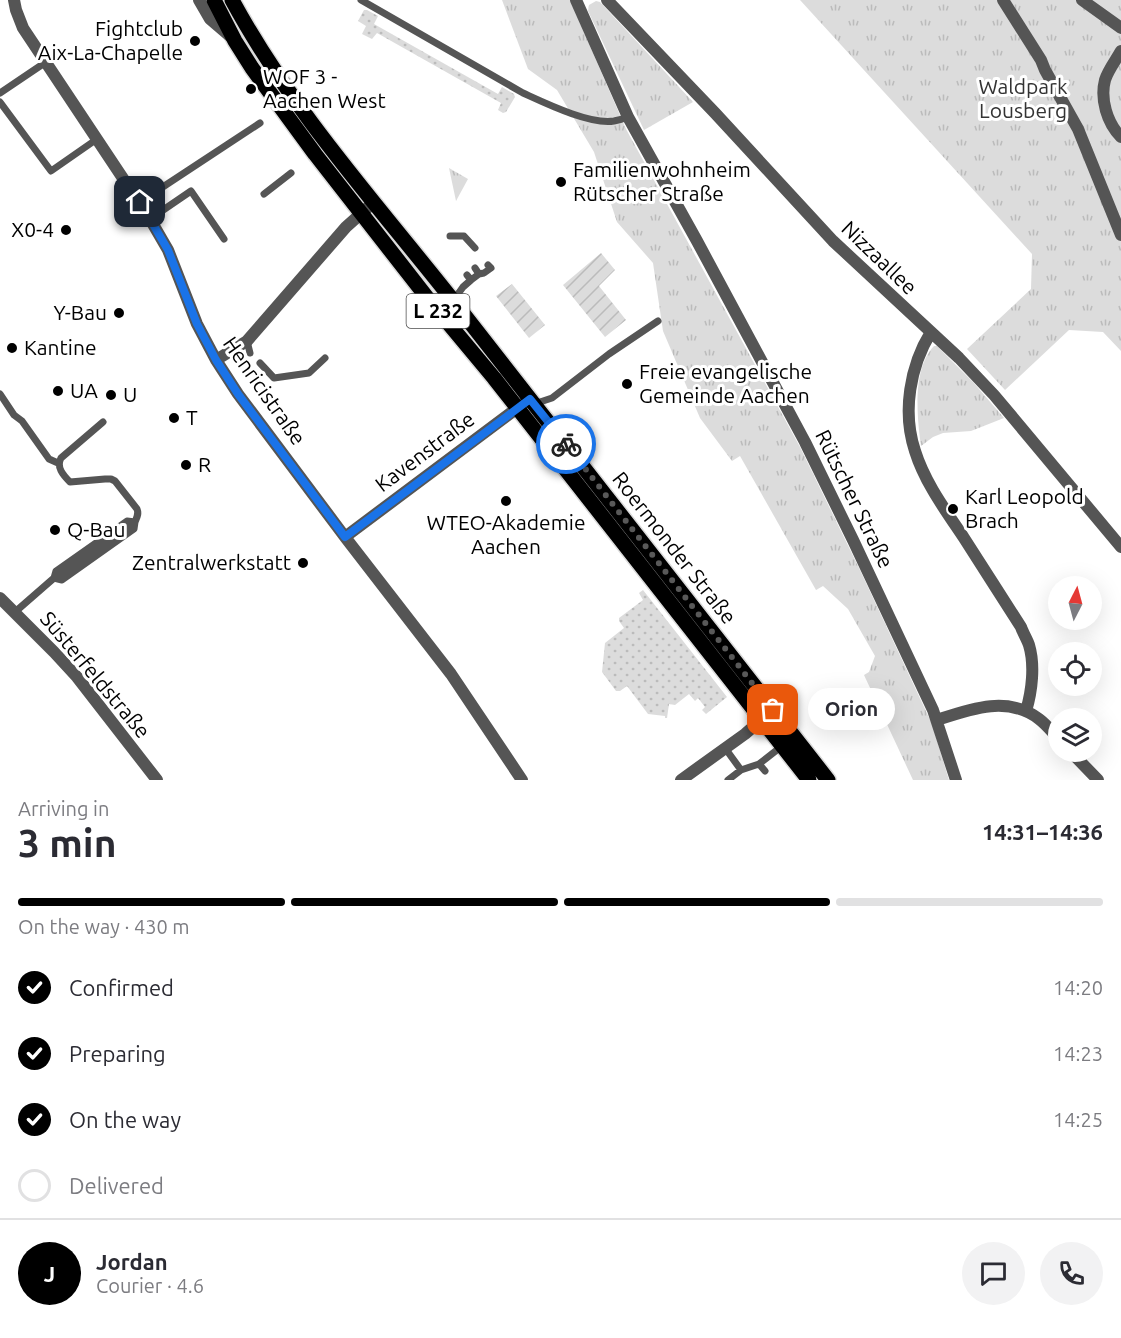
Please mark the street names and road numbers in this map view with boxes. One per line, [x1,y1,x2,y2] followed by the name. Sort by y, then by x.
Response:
[837,216,922,299] street label: Nizzaallee
[406,294,470,328] road number: L 232
[219,332,311,449] street label: Henricistraße
[370,406,479,496] street label: Kavenstraße
[811,426,899,572] street label: Rütscher Straße
[608,467,742,628] street label: Roermonder Straße
[36,606,156,742] street label: Süsterfeldstraße

